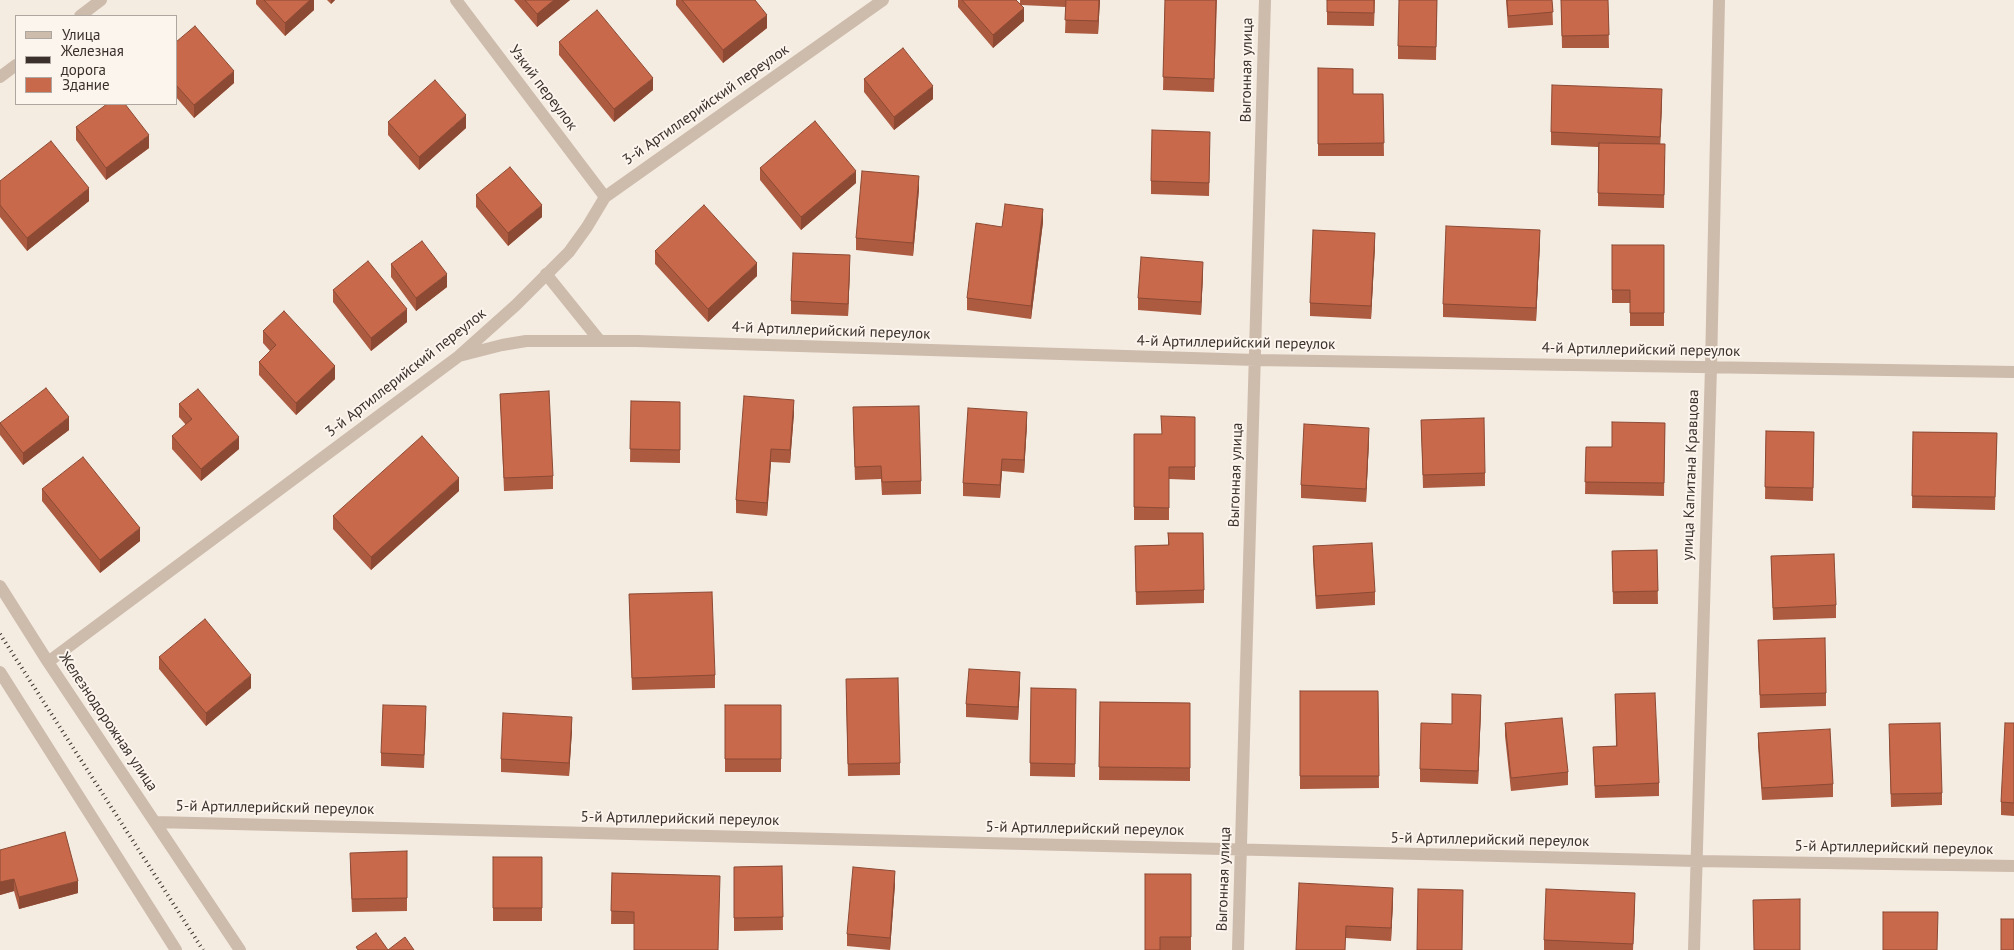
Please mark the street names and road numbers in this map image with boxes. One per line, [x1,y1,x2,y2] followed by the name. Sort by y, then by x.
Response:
[1237,17,1257,123] street label: Выгонная улица
[619,41,793,169] street label: 3-й Артиллерийский переулок
[505,42,581,134] street label: Узкий переулок
[322,305,490,441] street label: 3-й Артиллерийский переулок
[731,319,931,343] street label: 4-й Артиллерийский переулок
[1136,332,1336,354] street label: 4-й Артиллерийский переулок
[1541,339,1741,361] street label: 4-й Артиллерийский переулок
[1679,389,1703,561] street label: улица Капитана Кравцова
[1225,422,1247,528] street label: Выгонная улица
[55,649,161,795] street label: Железнодорожная улица
[175,797,375,819] street label: 5-й Артиллерийский переулок
[580,808,780,830] street label: 5-й Артиллерийский переулок
[985,818,1185,840] street label: 5-й Артиллерийский переулок
[1213,826,1235,932] street label: Выгонная улица
[1390,829,1590,851] street label: 5-й Артиллерийский переулок
[1794,837,1994,859] street label: 5-й Артиллерийский переулок

